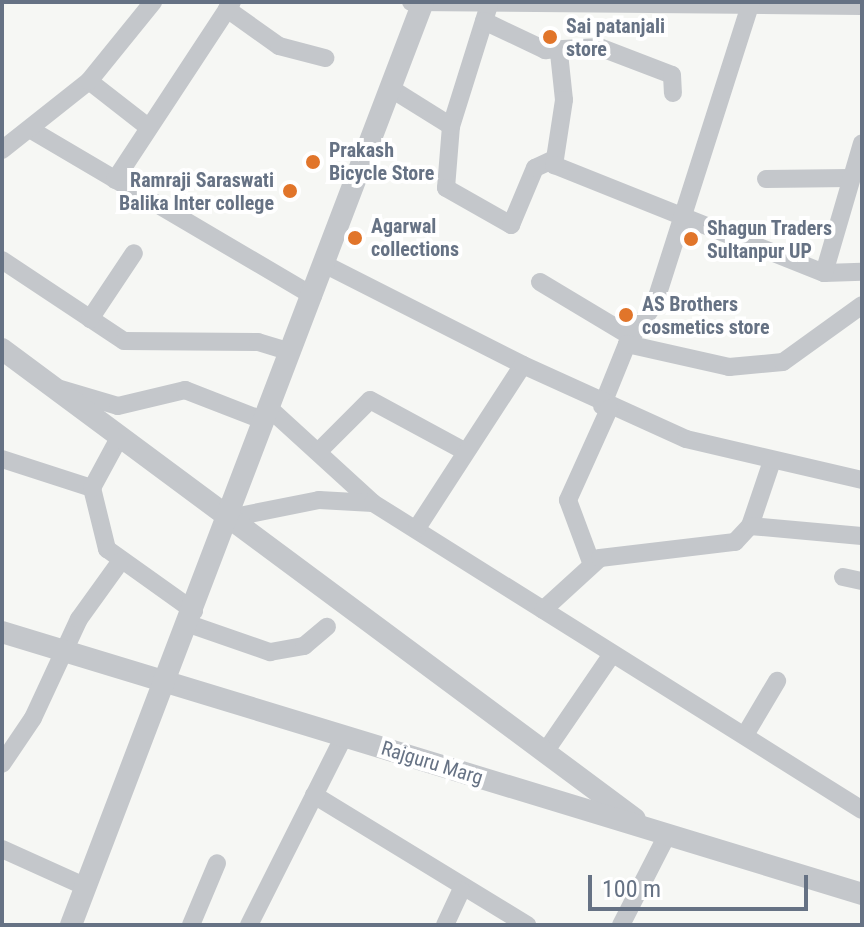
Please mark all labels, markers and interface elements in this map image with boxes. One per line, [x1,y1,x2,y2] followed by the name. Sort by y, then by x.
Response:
[566,14,665,61] place label: Sai patanjali store
[541,28,559,46] marker: Sai patanjali store
[329,138,434,185] place label: Prakash Bicycle Store
[304,153,322,171] marker: Prakash Bicycle Store
[119,168,274,215] place label: Ramraji Saraswati Balika Inter college
[281,182,299,200] marker: Ramraji Saraswati Balika Inter college
[371,214,459,261] place label: Agarwal collections
[707,216,833,263] place label: Shagun Traders Sultanpur UP
[346,229,364,247] marker: Agarwal collections
[682,230,700,248] marker: Shagun Traders Sultanpur UP
[642,292,770,339] place label: AS Brothers cosmetics store
[617,306,635,324] marker: AS Brothers cosmetics store
[378,736,486,790] street label: Rajguru Marg
[592,859,812,909] scale bar
[602,875,661,903] text: 100 m

